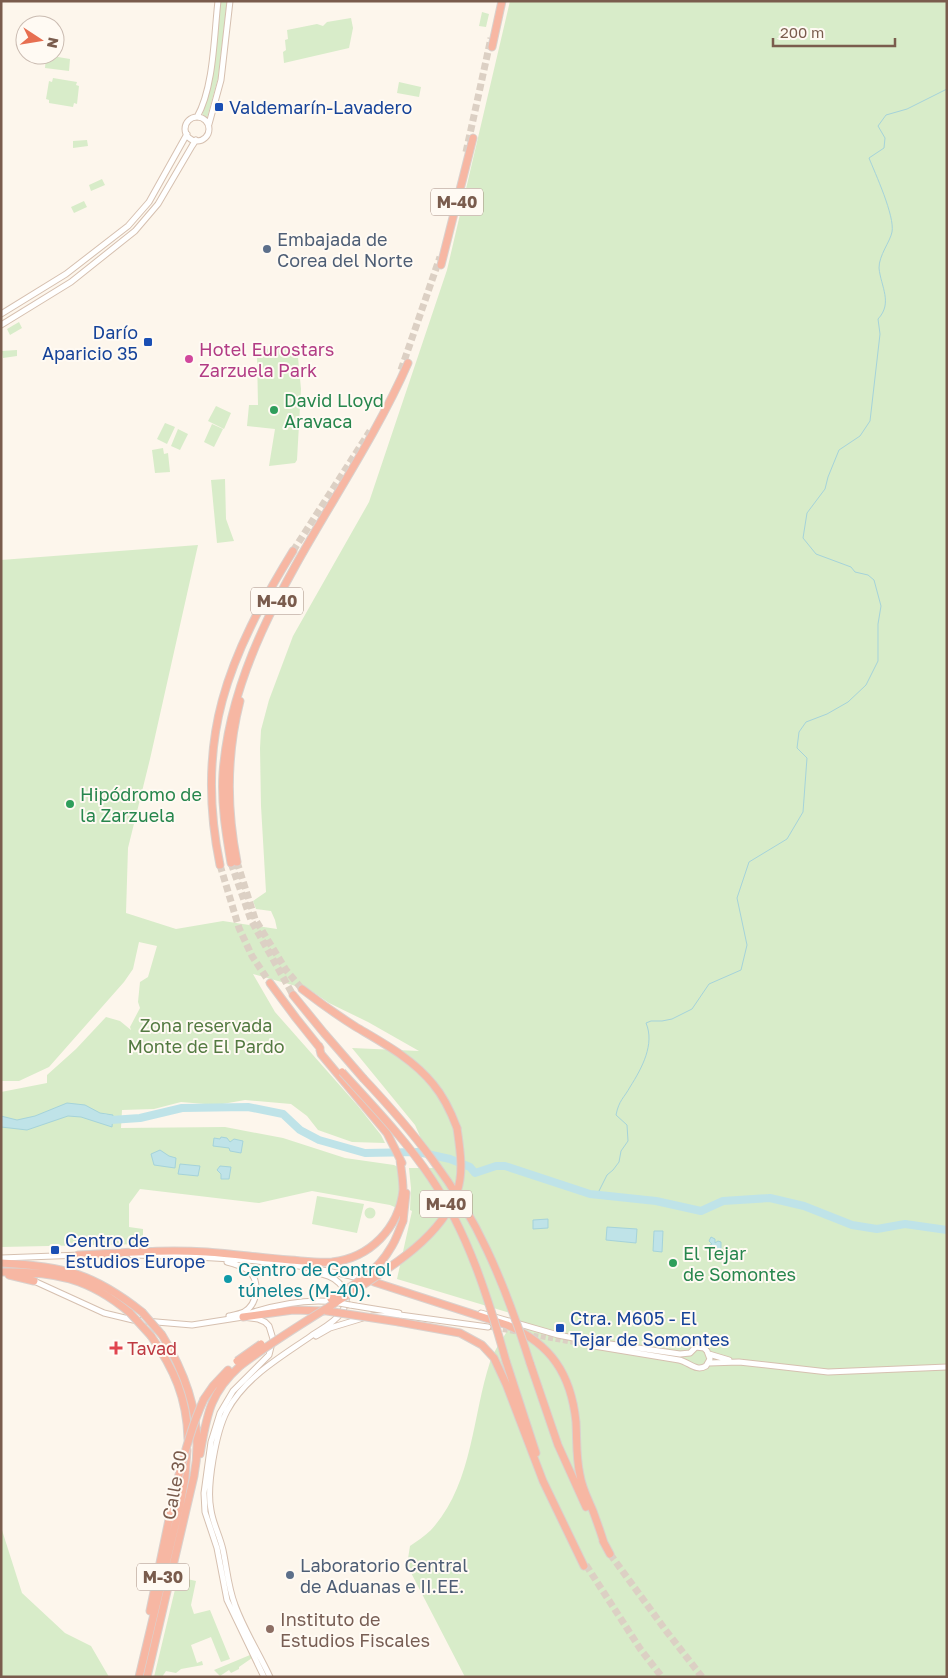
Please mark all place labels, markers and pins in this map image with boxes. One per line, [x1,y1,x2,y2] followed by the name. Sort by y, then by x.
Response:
[229,96,412,118] place label: Valdemarín-Lavadero
[213,101,225,113] marker: Valdemarín-Lavadero
[277,228,413,271] place label: Embajada de Corea del Norte
[261,243,273,255] marker: Embajada de Corea del Norte
[42,321,138,364] place label: Darío Aparicio 35
[142,336,154,348] marker: Darío Aparicio 35
[199,338,334,381] place label: Hotel Eurostars Zarzuela Park
[183,353,195,365] marker: Hotel Eurostars Zarzuela Park
[284,389,384,432] place label: David Lloyd Aravaca
[268,404,280,416] marker: David Lloyd Aravaca
[80,783,202,826] place label: Hipódromo de la Zarzuela
[64,798,76,810] marker: Hipódromo de la Zarzuela
[65,1229,205,1272] place label: Centro de Estudios Europe
[683,1242,796,1285] place label: El Tejar de Somontes
[49,1244,61,1256] marker: Centro de Estudios Europe
[667,1257,679,1269] marker: El Tejar de Somontes
[238,1258,392,1301] place label: Centro de Control túneles (M-40).
[222,1273,234,1285] marker: Centro de Control túneles (M-40).
[570,1307,730,1350] place label: Ctra. M605 - El Tejar de Somontes
[554,1322,566,1334] marker: Ctra. M605 - El Tejar de Somontes
[127,1337,177,1359] place label: Tavad
[109,1341,123,1355] marker: Tavad
[300,1554,468,1597] place label: Laboratorio Central de Aduanas e II.EE.
[284,1569,296,1581] marker: Laboratorio Central de Aduanas e II.EE.
[280,1608,430,1651] place label: Instituto de Estudios Fiscales
[264,1623,276,1635] marker: Instituto de Estudios Fiscales

